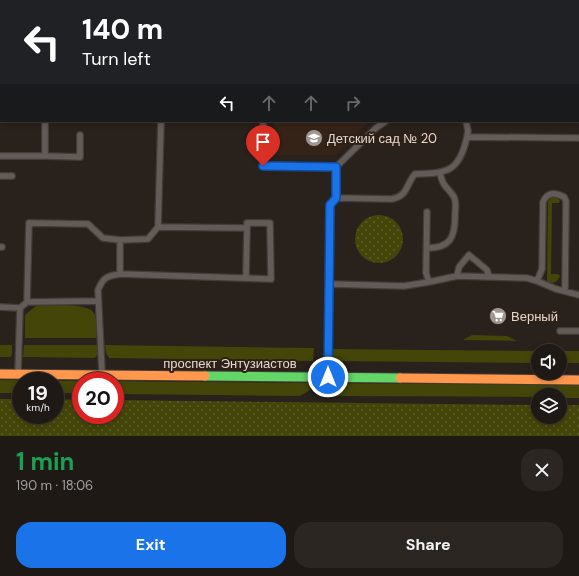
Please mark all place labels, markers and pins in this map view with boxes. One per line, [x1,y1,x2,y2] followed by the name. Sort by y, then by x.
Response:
[246,125,280,166] pin
[304,128,324,148] school or university icon: Детский сад № 20
[327,130,437,147] place label: Детский сад № 20
[488,306,508,326] supermarket icon: Верный
[511,308,558,325] place label: Верный

